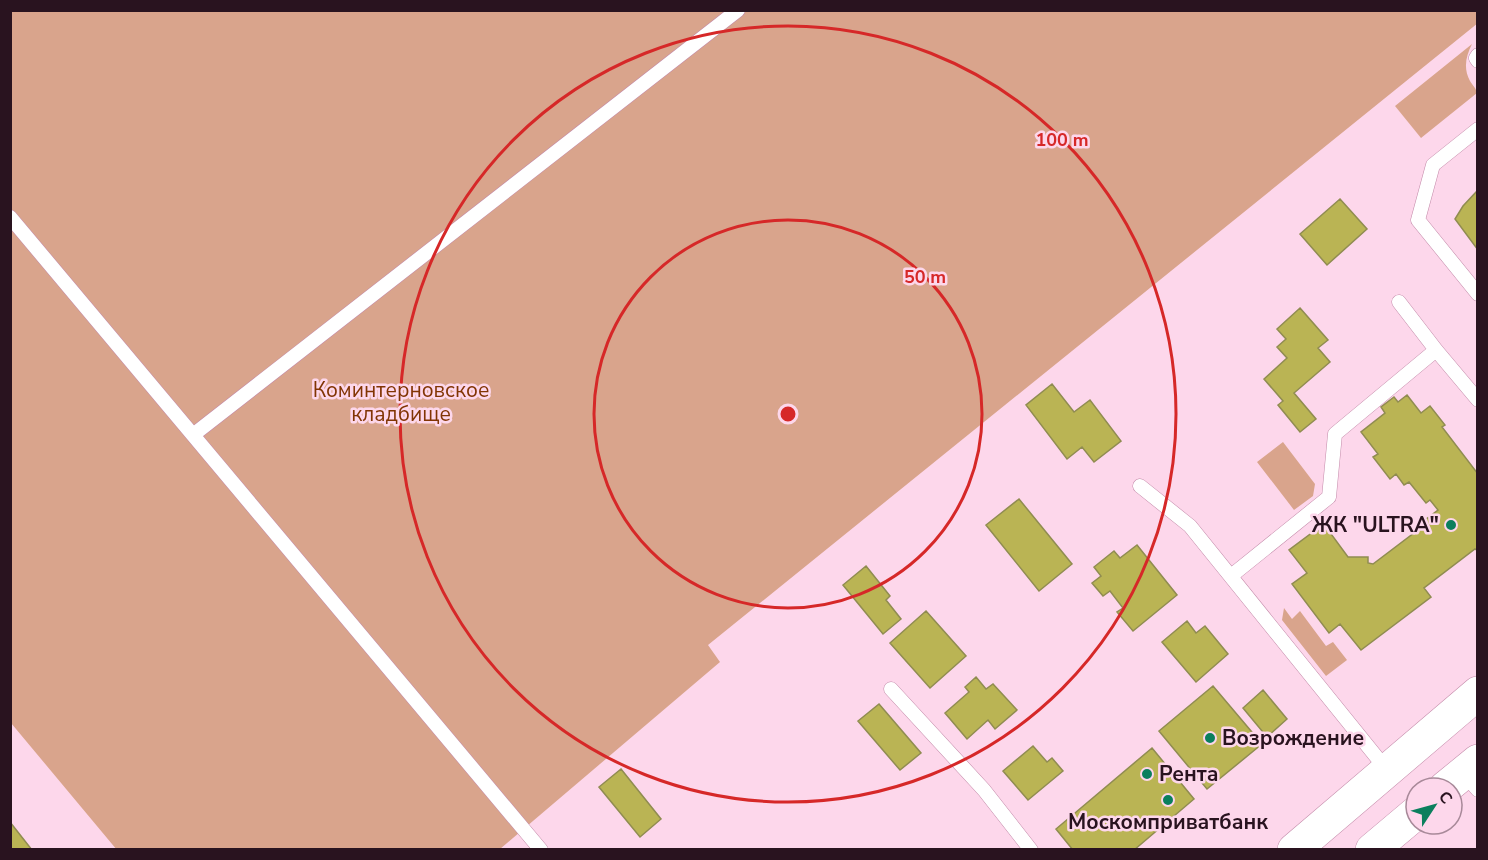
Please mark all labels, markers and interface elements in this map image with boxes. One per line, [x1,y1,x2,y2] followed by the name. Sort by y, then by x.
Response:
[1035,128,1089,152] text: 100 m
[904,265,946,289] text: 50 m
[313,376,489,428] park label: Коминтерновское кладбище
[778,404,798,424] centre of rings
[1312,511,1439,539] place label: ЖК "ULTRA"
[1444,518,1458,532] marker: ЖК "ULTRA"
[1222,724,1364,752] place label: Возрождение
[1203,731,1217,745] marker: Возрождение
[1159,760,1218,788] place label: Рента
[1140,767,1154,781] marker: Рента
[1404,776,1464,836] north arrow
[1433,787,1457,809] text: С
[1161,793,1175,807] marker: Москомприватбанк
[1068,808,1268,836] place label: Москомприватбанк

